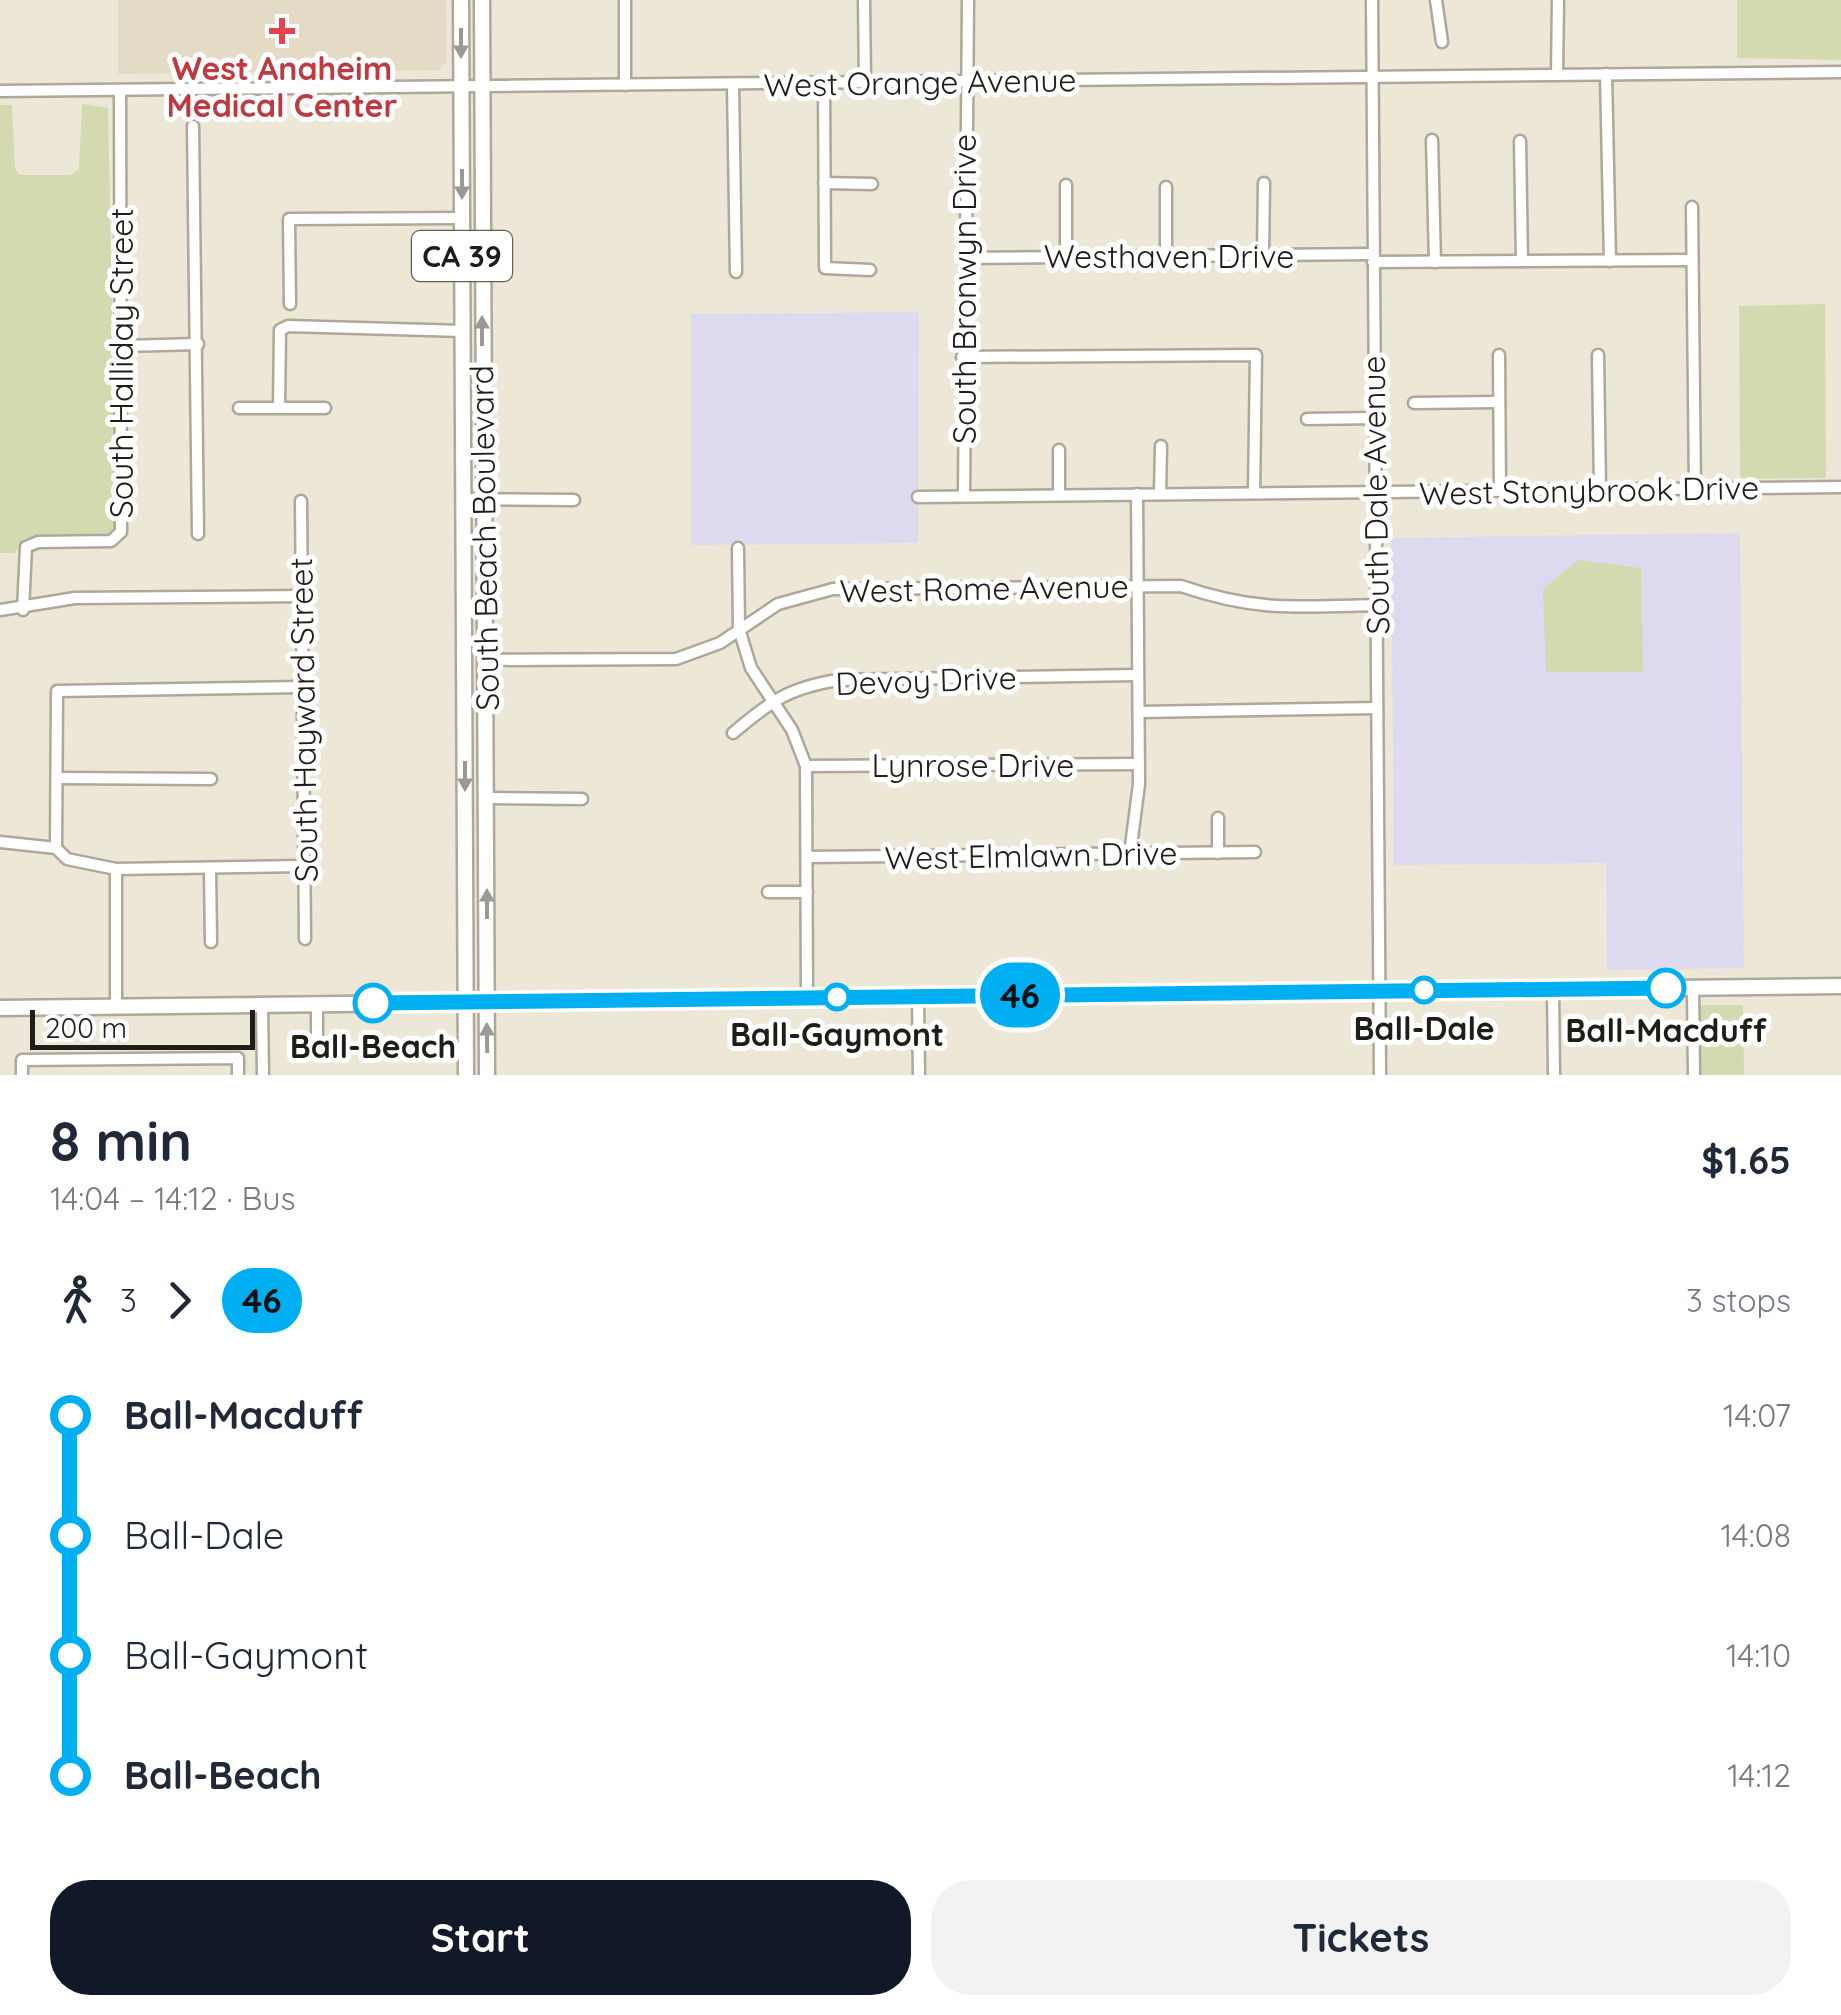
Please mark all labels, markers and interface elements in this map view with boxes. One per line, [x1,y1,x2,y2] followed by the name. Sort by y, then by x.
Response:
[269,18,295,44] marker: West Anaheim Medical Center
[454,28,470,60] one-way arrow
[167,48,397,125] place label: West Anaheim Medical Center
[763,59,1077,105] street label: West Orange Avenue
[944,134,984,444] street label: South Bronwyn Drive
[454,168,470,200] one-way arrow
[101,208,141,518] street label: South Halliday Street
[412,231,512,281] road number: CA 39
[1044,236,1294,276] street label: Westhaven Drive
[474,314,490,346] one-way arrow
[1353,355,1397,635] street label: South Dale Avenue
[461,365,507,711] street label: South Beach Boulevard
[1419,467,1759,513] street label: West Stonybrook Drive
[280,557,326,883] street label: South Hayward Street
[839,565,1129,611] street label: West Rome Avenue
[835,657,1017,703] street label: Devoy Drive
[872,745,1074,785] street label: Lynrose Drive
[456,760,472,792] one-way arrow
[884,832,1178,878] street label: West Elmlawn Drive
[479,887,495,919] one-way arrow
[975,962,1065,1028] line badge: 46
[1647,969,1685,1007] marker: Ball-Macduff
[1000,973,1040,1017] text: 46
[1411,977,1437,1003] marker: Ball-Dale
[354,984,392,1022] marker: Ball-Beach
[824,984,850,1010] marker: Ball-Gaymont
[30,1005,255,1050] scale bar
[1353,1008,1495,1048] place label: Ball-Dale
[45,1010,127,1045] text: 200 m
[1565,1010,1767,1050] place label: Ball-Macduff
[730,1014,944,1054] place label: Ball-Gaymont
[479,1022,495,1054] one-way arrow
[290,1026,456,1066] place label: Ball-Beach
[50,1106,192,1175] text: 8 min
[1701,1136,1791,1184] text: $1.65
[50,1178,295,1218] text: 14:04 – 14:12 · Bus
[50,1273,105,1328] icon: walk
[152,1273,207,1328] icon: forward
[242,1278,282,1322] text: 46
[120,1280,137,1320] text: 3
[1686,1280,1791,1320] text: 3 stops
[124,1391,363,1439] text: Ball-Macduff
[1723,1395,1791,1435] text: 14:07
[124,1511,284,1559] text: Ball-Dale
[1720,1515,1791,1555] text: 14:08
[124,1631,368,1679] text: Ball-Gaymont
[1726,1635,1791,1675] text: 14:10
[124,1751,322,1799] text: Ball-Beach
[1727,1755,1791,1795] text: 14:12
[50,1880,911,1995] button: Start
[931,1880,1791,1995] button: Tickets

